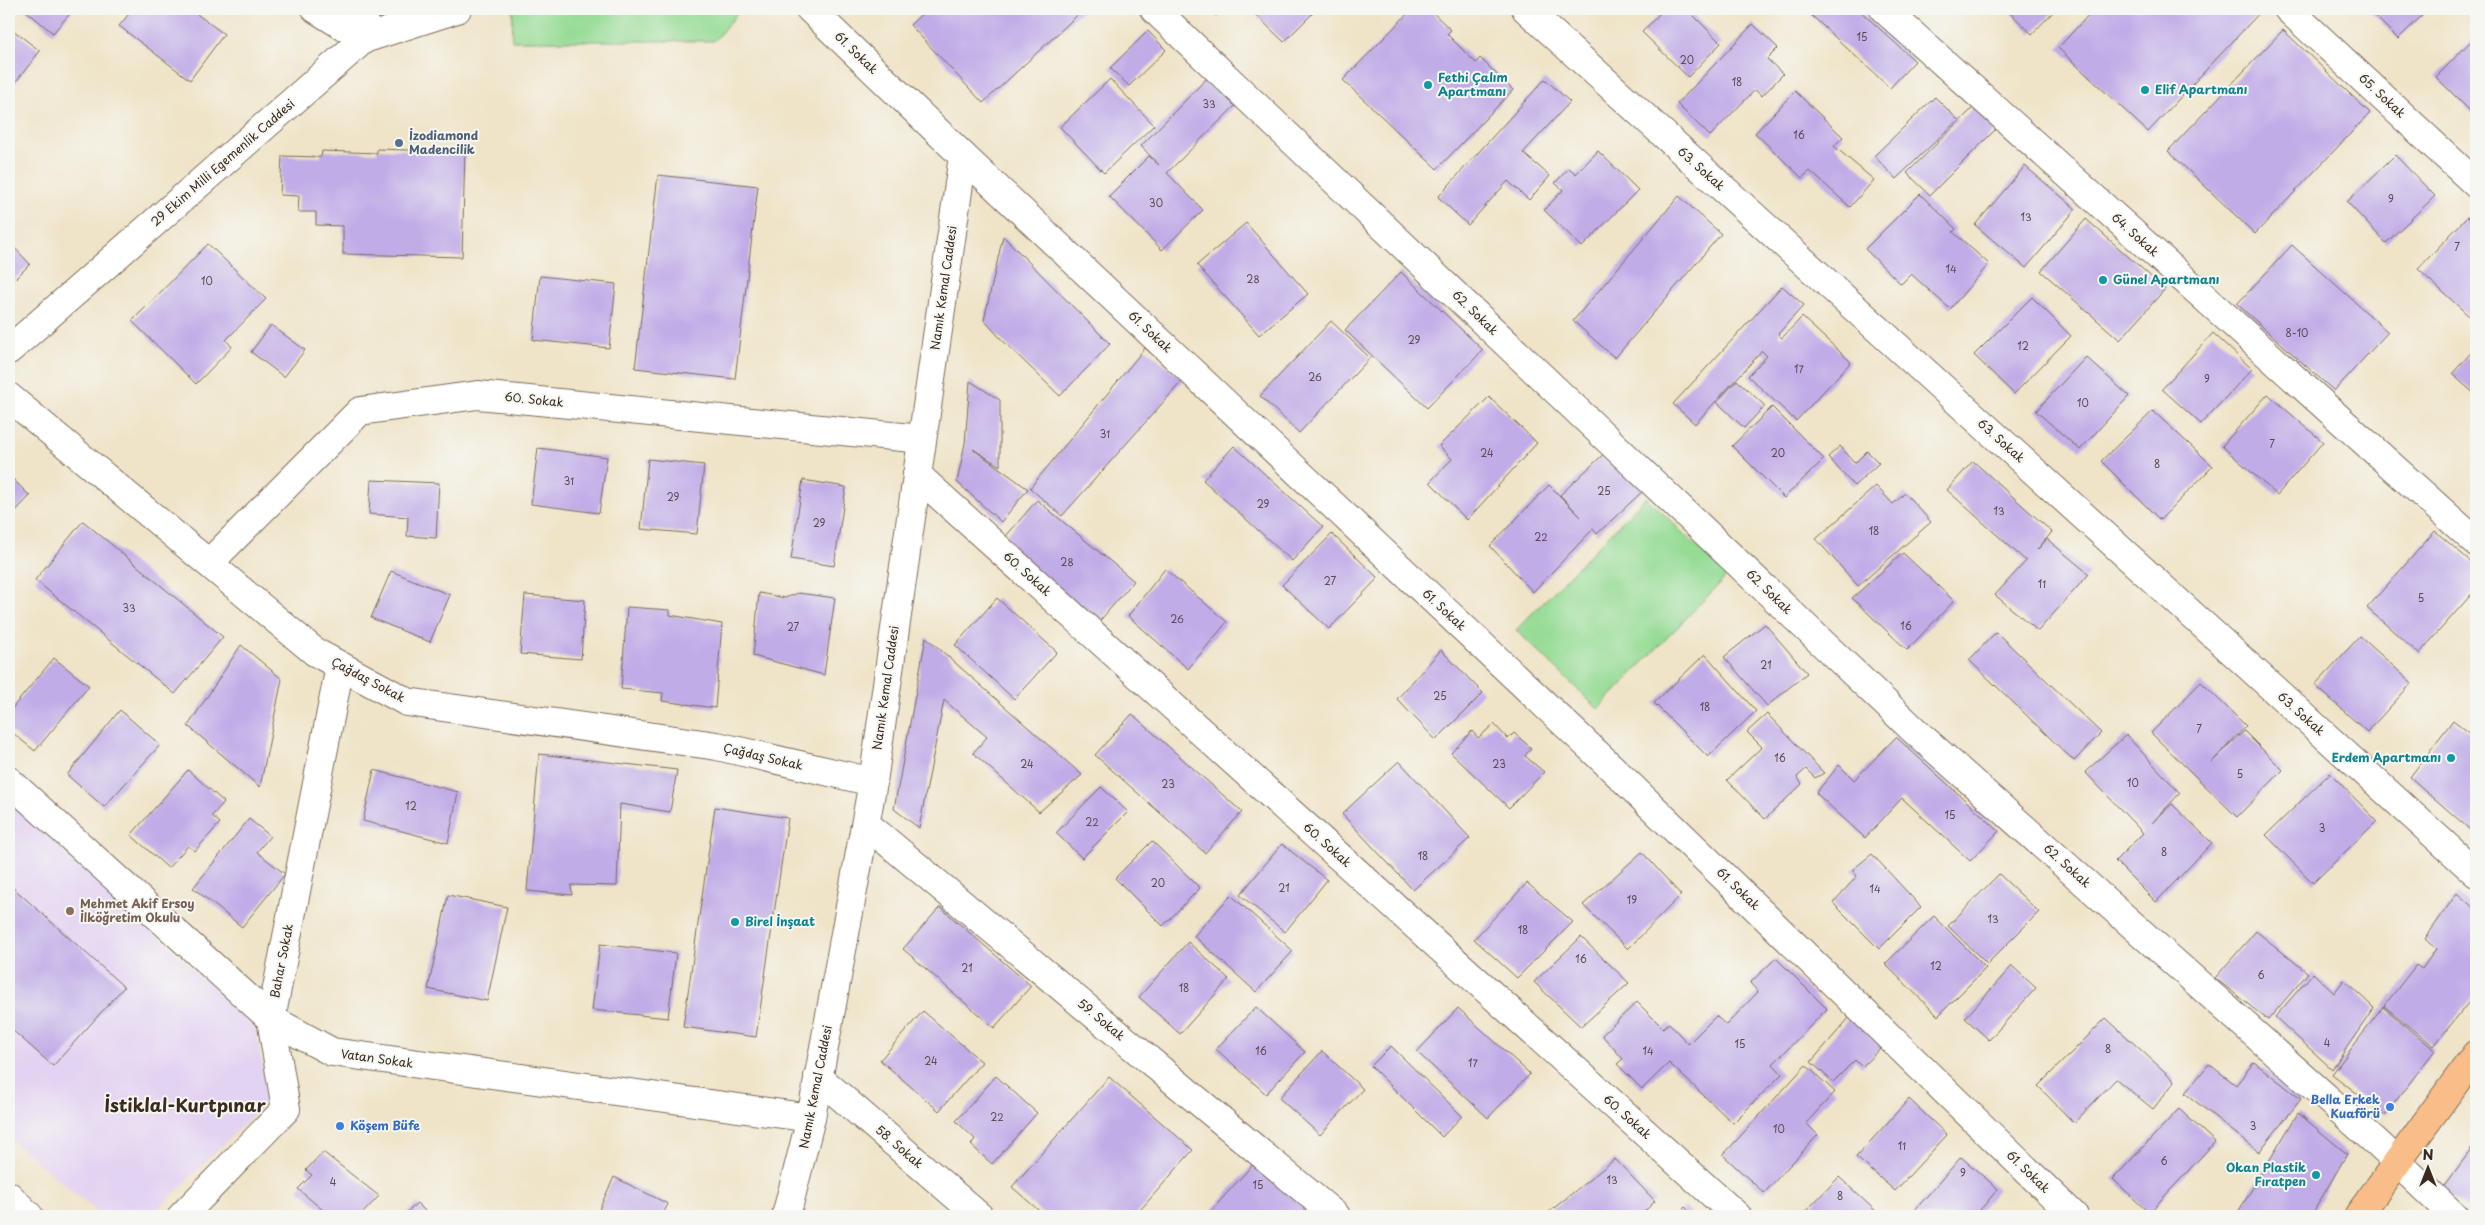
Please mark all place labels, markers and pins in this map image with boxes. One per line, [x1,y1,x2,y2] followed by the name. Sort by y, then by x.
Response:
[1438,68,1508,100] place label: Fethi Çalım Apartmanı
[1422,79,1434,91] marker: Fethi Çalım Apartmanı
[2155,80,2247,98] place label: Elif Apartmanı
[2139,84,2151,96] marker: Elif Apartmanı
[409,126,478,158] place label: İzodiamond Madencilik
[393,137,405,149] marker: İzodiamond Madencilik
[2113,270,2219,288] place label: Günel Apartmanı
[2097,274,2109,286] marker: Günel Apartmanı
[2332,748,2441,766] place label: Erdem Apartmanı
[2445,752,2457,764] marker: Erdem Apartmanı
[80,894,194,926] place label: Mehmet Akif Ersoy İlköğretim Okulu
[64,905,76,917] marker: Mehmet Akif Ersoy İlköğretim Okulu
[745,912,815,930] place label: Birel İnşaat
[729,916,741,928] marker: Birel İnşaat
[2310,1090,2380,1122] place label: Bella Erkek Kuaförü
[2384,1101,2396,1113] marker: Bella Erkek Kuaförü
[350,1116,420,1134] place label: Köşem Büfe
[334,1120,346,1132] marker: Köşem Büfe
[2226,1158,2306,1190] place label: Okan Plastik Fıratpen
[2310,1169,2322,1181] marker: Okan Plastik Fıratpen

